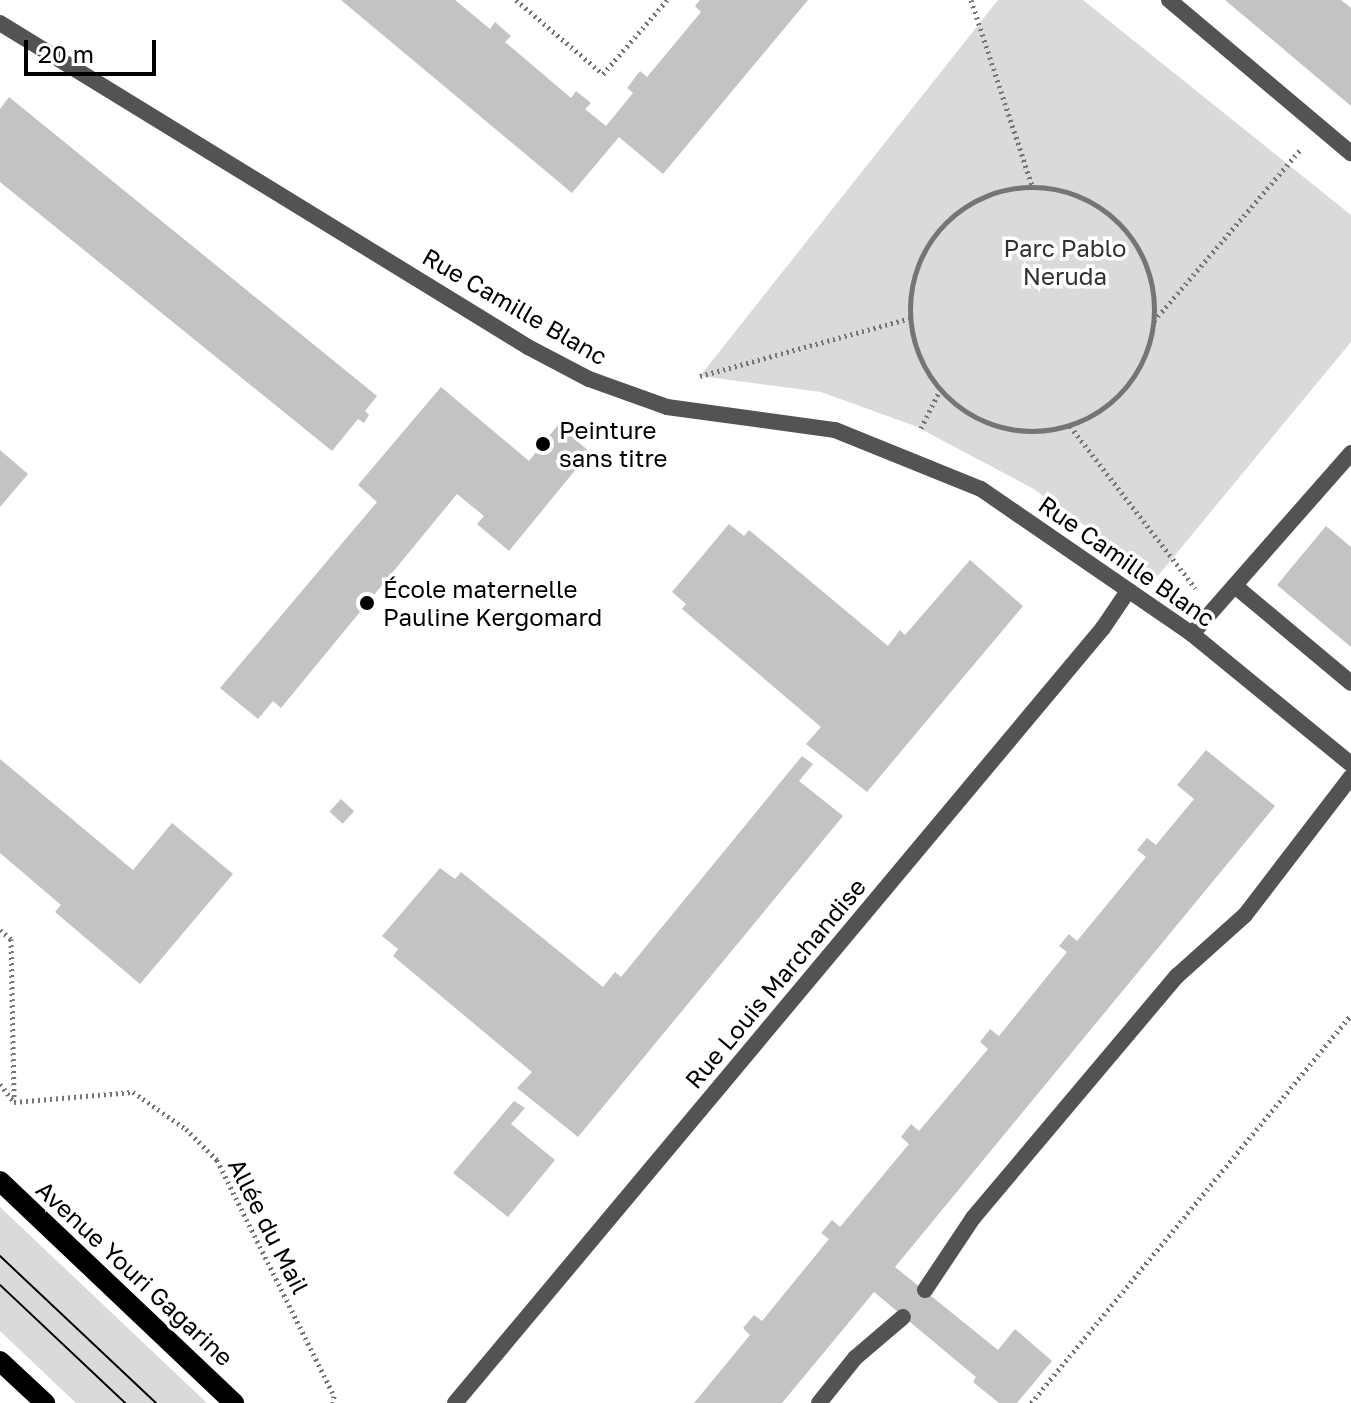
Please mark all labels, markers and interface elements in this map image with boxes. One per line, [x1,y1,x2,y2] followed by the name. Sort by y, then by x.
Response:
[28,24,160,74] scale bar
[38,39,94,68] text: 20 m
[1004,234,1126,290] park label: Parc Pablo Neruda
[418,242,612,370] street label: Rue Camille Blanc
[559,416,667,472] place label: Peinture sans titre
[534,435,552,453] marker: Peinture sans titre
[1034,490,1220,632] street label: Rue Camille Blanc
[383,575,602,631] place label: École maternelle Pauline Kergomard
[358,594,376,612] marker: École maternelle Pauline Kergomard
[679,872,871,1094] street label: Rue Louis Marchandise
[223,1153,315,1299] street label: Allée du Mail
[31,1174,239,1372] street label: Avenue Youri Gagarine

